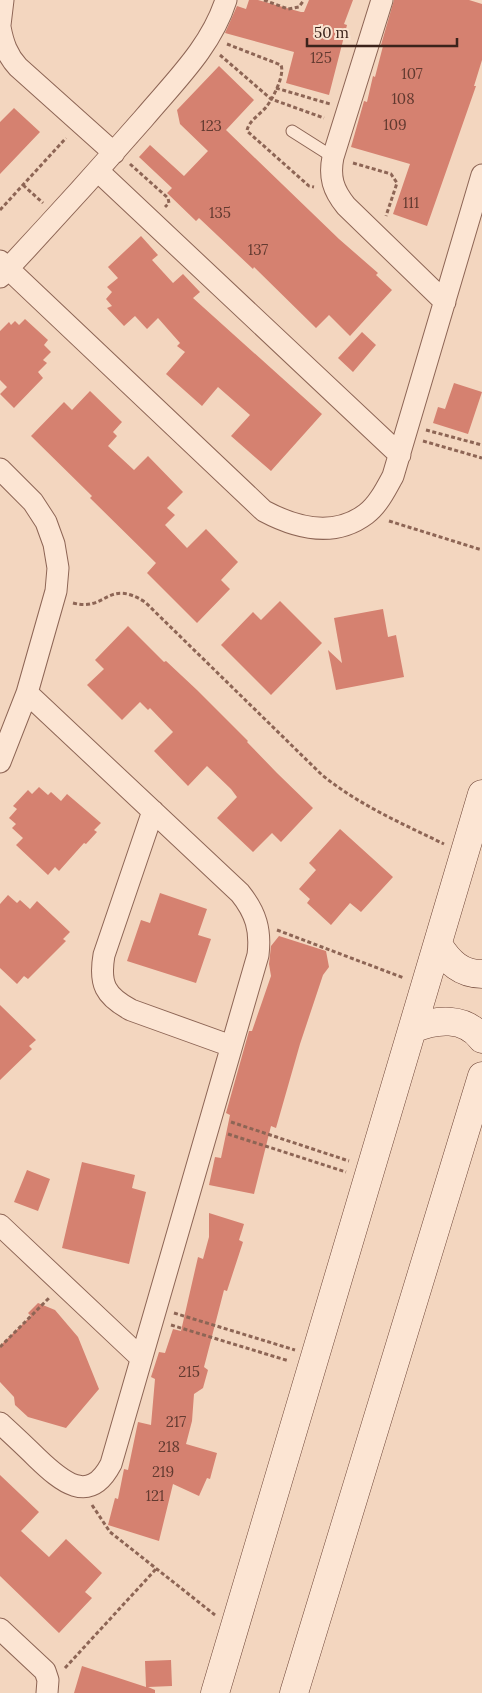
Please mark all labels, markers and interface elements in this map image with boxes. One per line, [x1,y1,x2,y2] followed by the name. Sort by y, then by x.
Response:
[307,15,457,47] scale bar
[314,23,349,42] text: 50 m
[310,48,332,67] house number: 125
[401,64,423,83] house number: 107
[391,89,415,108] house number: 108
[383,115,407,134] house number: 109
[200,116,222,135] house number: 123
[403,193,419,212] house number: 111
[209,203,231,222] house number: 135
[248,240,268,259] house number: 137
[178,1362,200,1381] house number: 215
[166,1412,186,1431] house number: 217
[158,1437,180,1456] house number: 218
[152,1462,174,1481] house number: 219
[146,1486,164,1505] house number: 121

